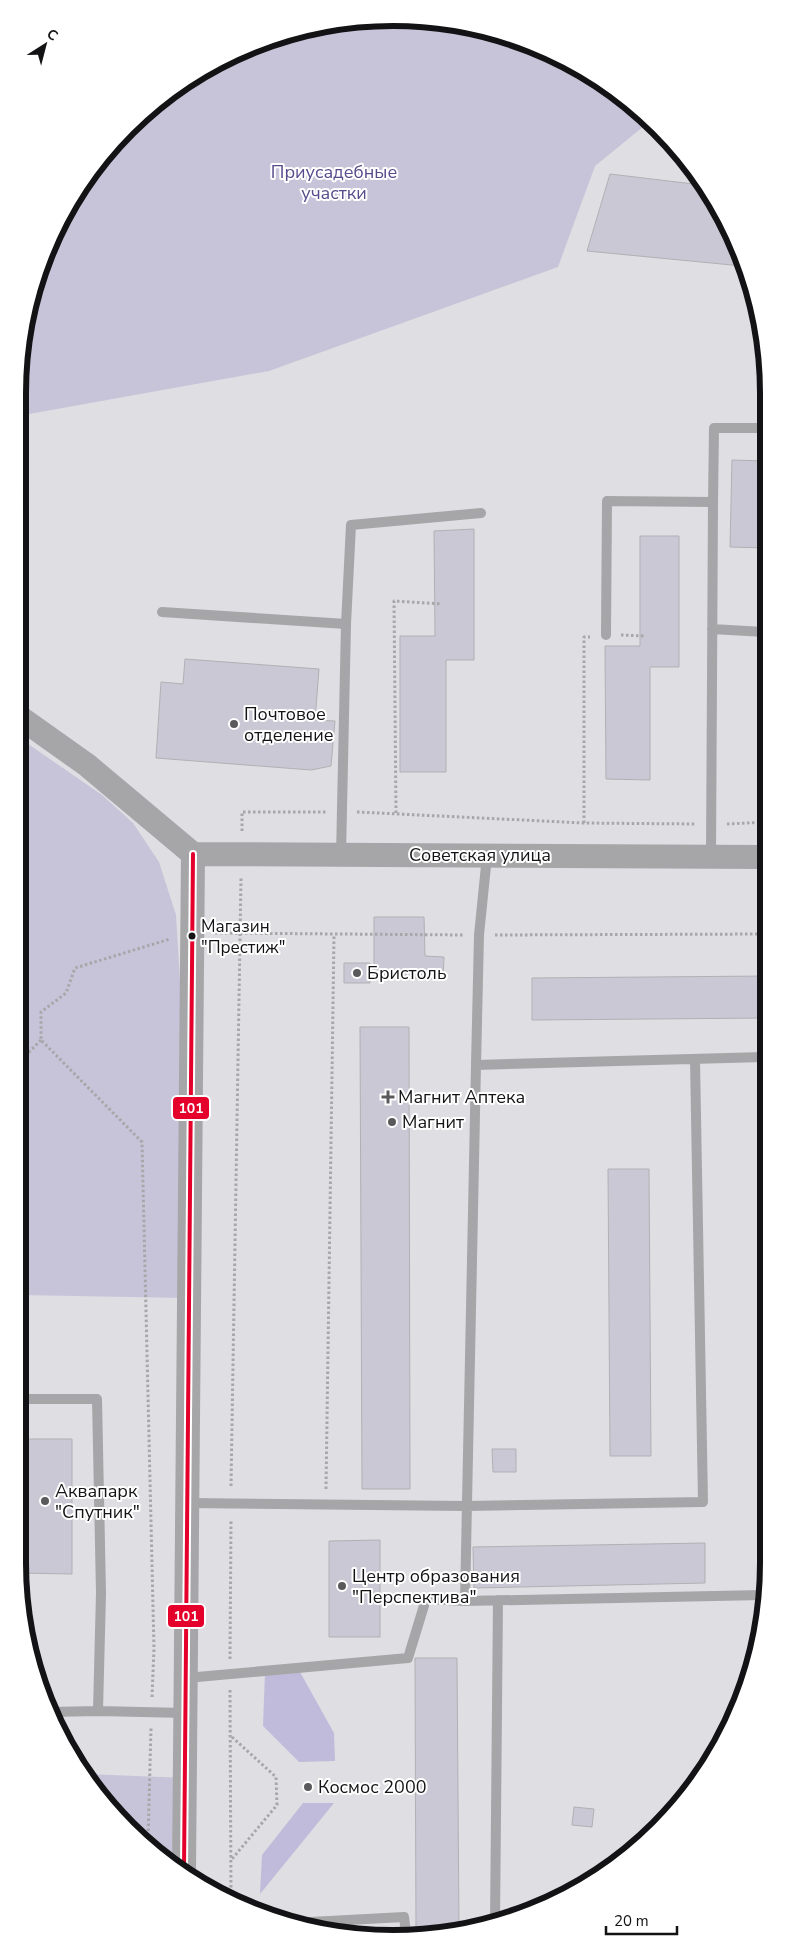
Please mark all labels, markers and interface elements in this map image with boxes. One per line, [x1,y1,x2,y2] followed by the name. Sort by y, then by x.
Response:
[20,20,70,70] north arrow
[43,24,62,46] text: С
[271,160,397,205] park label: Приусадебные участки
[244,702,333,747] place label: Почтовое отделение
[228,718,240,730] marker: Почтовое отделение
[409,843,551,867] street label: Советская улица
[201,915,285,959] place label: Магазин "Престиж"
[187,931,197,941] marker: Магазин "Престиж"
[367,961,447,985] place label: Бристоль
[351,967,363,979] marker: Бристоль
[398,1085,525,1109] place label: Магнит Аптека
[382,1091,394,1103] marker: Магнит Аптека
[172,1096,210,1120] line badge: 101
[178,1099,204,1118] text: 101
[402,1110,464,1134] place label: Магнит
[386,1116,398,1128] marker: Магнит
[55,1479,140,1524] place label: Аквапарк "Спутник"
[39,1495,51,1507] marker: Аквапарк "Спутник"
[352,1564,520,1609] place label: Центр образования "Перспектива"
[336,1580,348,1592] marker: Центр образования "Перспектива"
[167,1604,205,1628] line badge: 101
[173,1607,199,1626] text: 101
[318,1775,427,1799] place label: Космос 2000
[302,1781,314,1793] marker: Космос 2000
[606,1904,677,1936] scale bar
[614,1911,649,1931] text: 20 m

